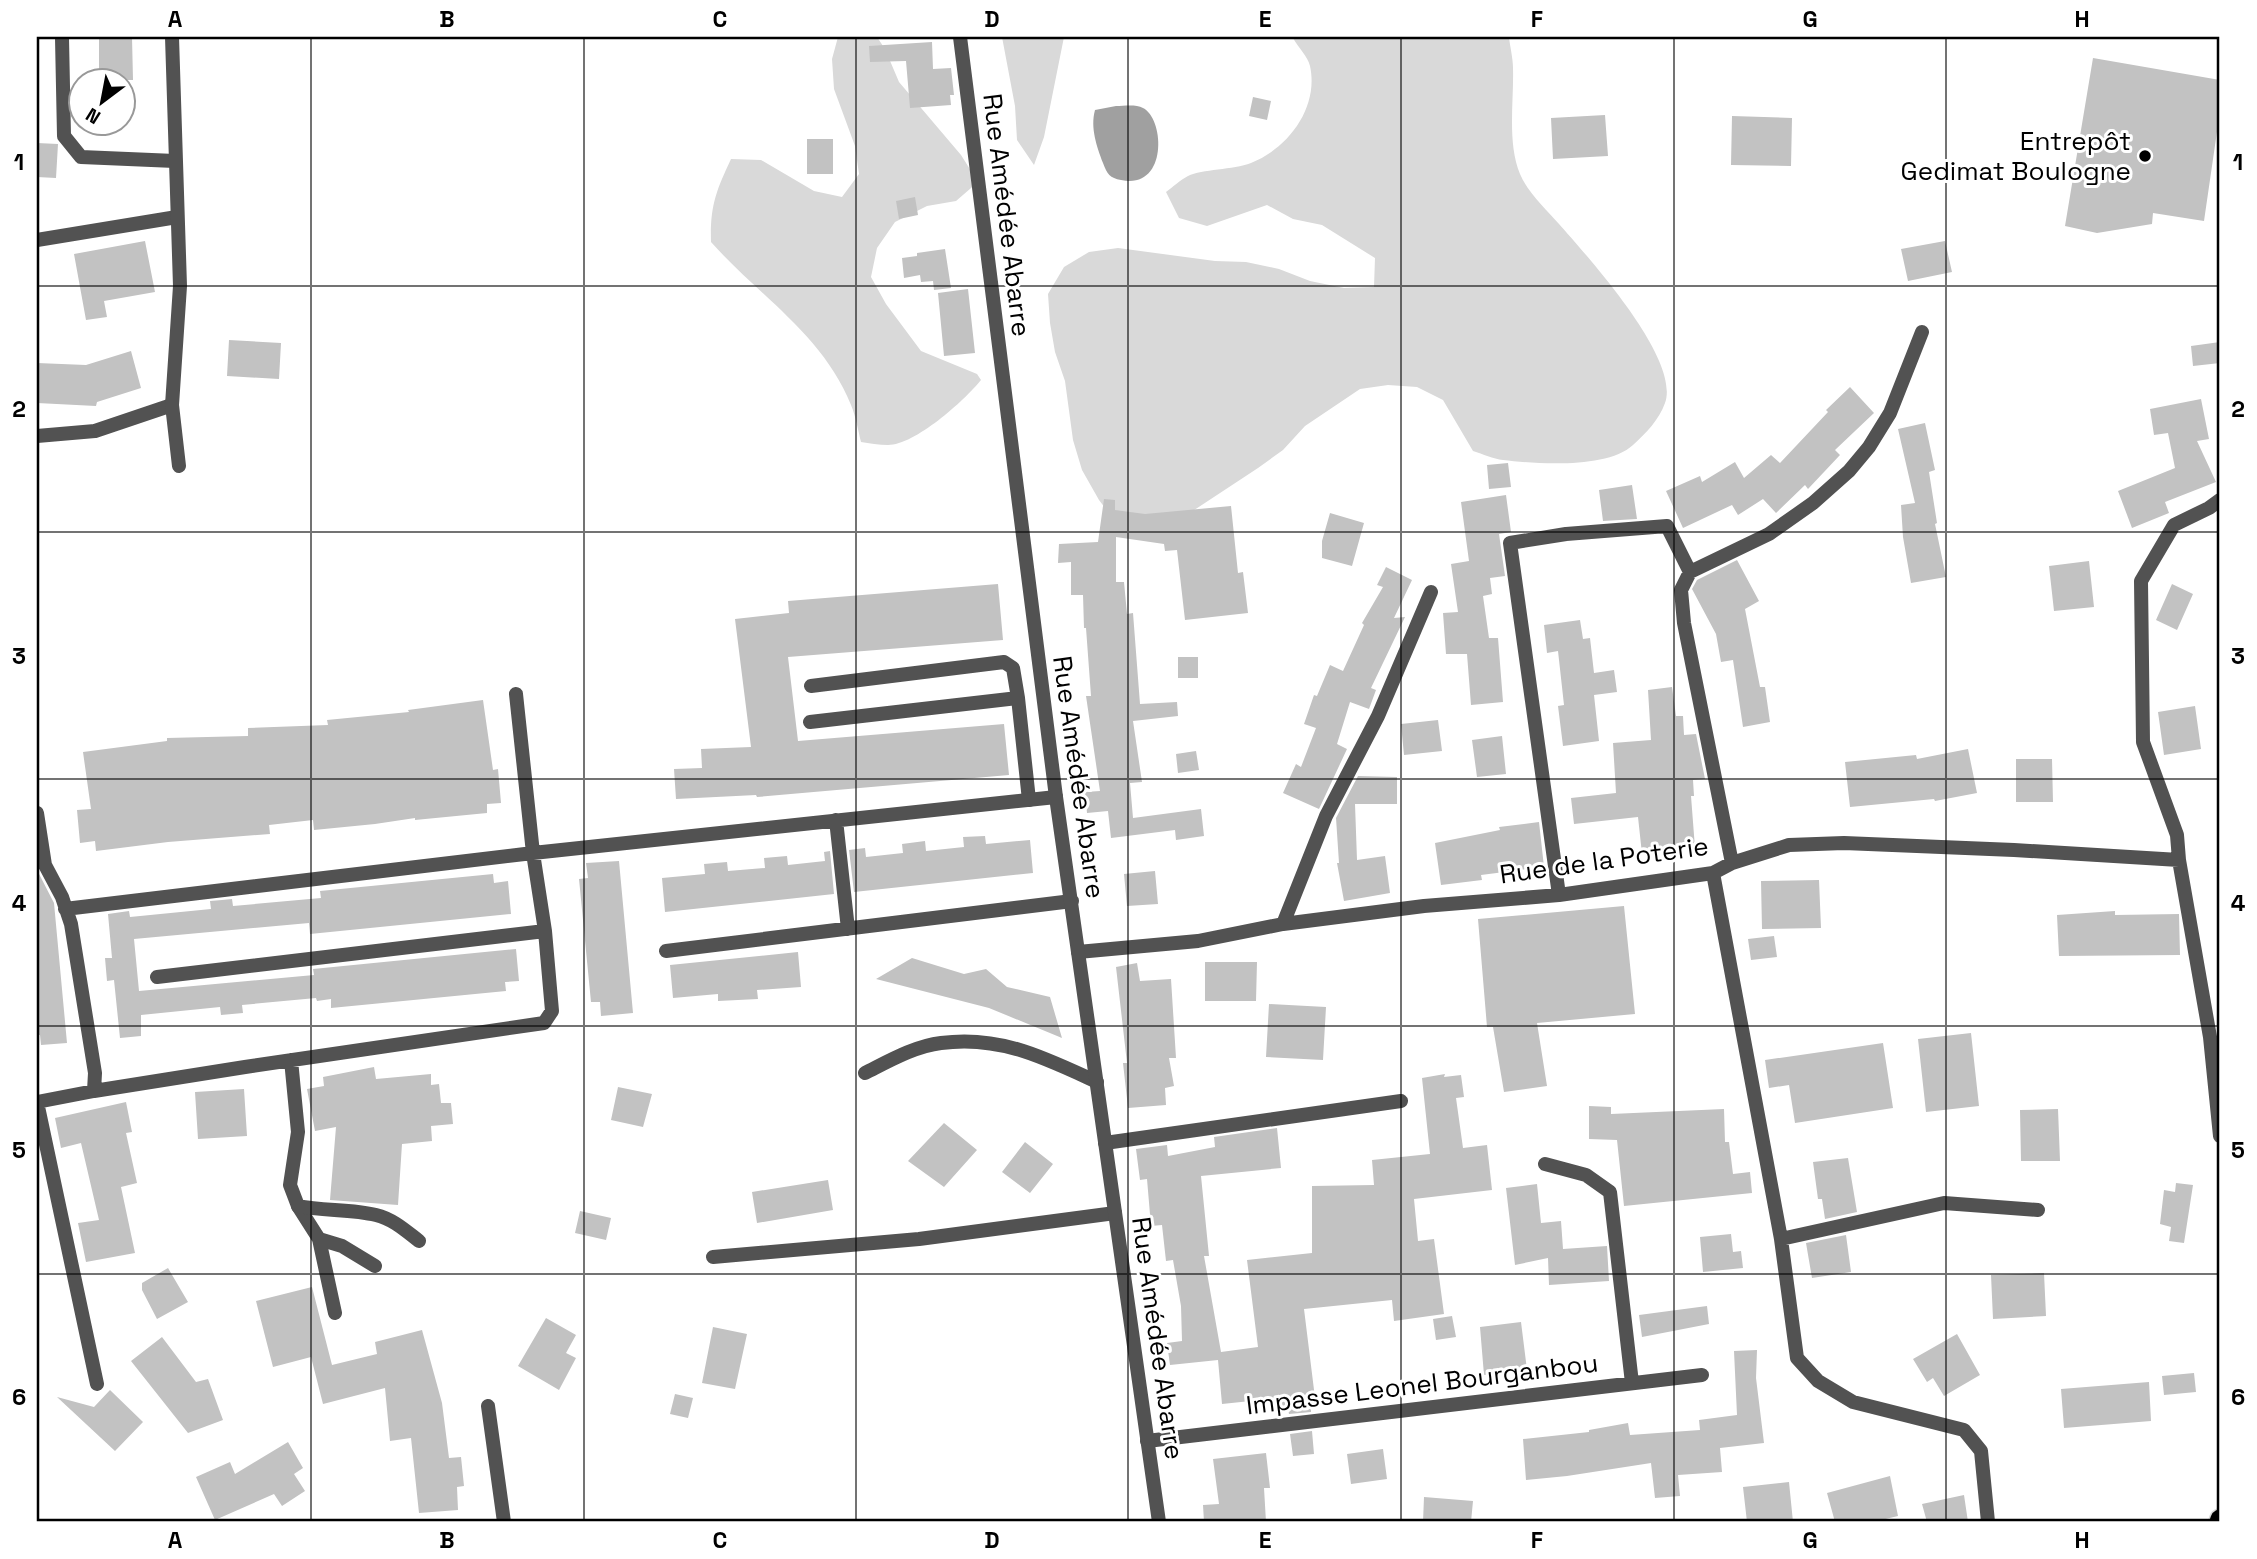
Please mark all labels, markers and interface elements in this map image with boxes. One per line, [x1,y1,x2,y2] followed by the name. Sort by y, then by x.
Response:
[168,4,183,34] text: A
[439,4,455,34] text: B
[713,4,727,34] text: C
[984,4,1000,34] text: D
[1259,4,1271,34] text: E
[1531,4,1543,34] text: F
[1802,4,1818,34] text: G
[2074,4,2090,34] text: H
[66,66,136,136] north arrow
[975,92,1039,338] street label: Rue Amédée Abarre
[81,102,105,130] text: N
[1901,124,2131,188] place label: Entrepôt Gedimat Boulogne
[14,147,24,177] text: 1
[2233,147,2243,177] text: 1
[2137,148,2153,164] marker: Entrepôt Gedimat Boulogne
[12,394,26,424] text: 2
[2231,394,2245,424] text: 2
[12,641,26,671] text: 3
[2231,641,2245,671] text: 3
[1045,654,1113,900] street label: Rue Amédée Abarre
[1497,829,1711,891] street label: Rue de la Poterie
[12,888,27,918] text: 4
[2231,888,2246,918] text: 4
[12,1135,26,1165] text: 5
[2231,1135,2245,1165] text: 5
[1124,1215,1192,1461] street label: Rue Amédée Abarre
[1244,1346,1600,1422] street label: Impasse Leonel Bourganbou
[12,1382,26,1412] text: 6
[2231,1382,2245,1412] text: 6
[168,1525,183,1555] text: A
[439,1525,455,1555] text: B
[713,1525,727,1555] text: C
[984,1525,1000,1555] text: D
[1259,1525,1271,1555] text: E
[1531,1525,1543,1555] text: F
[1802,1525,1818,1555] text: G
[2074,1525,2090,1555] text: H

